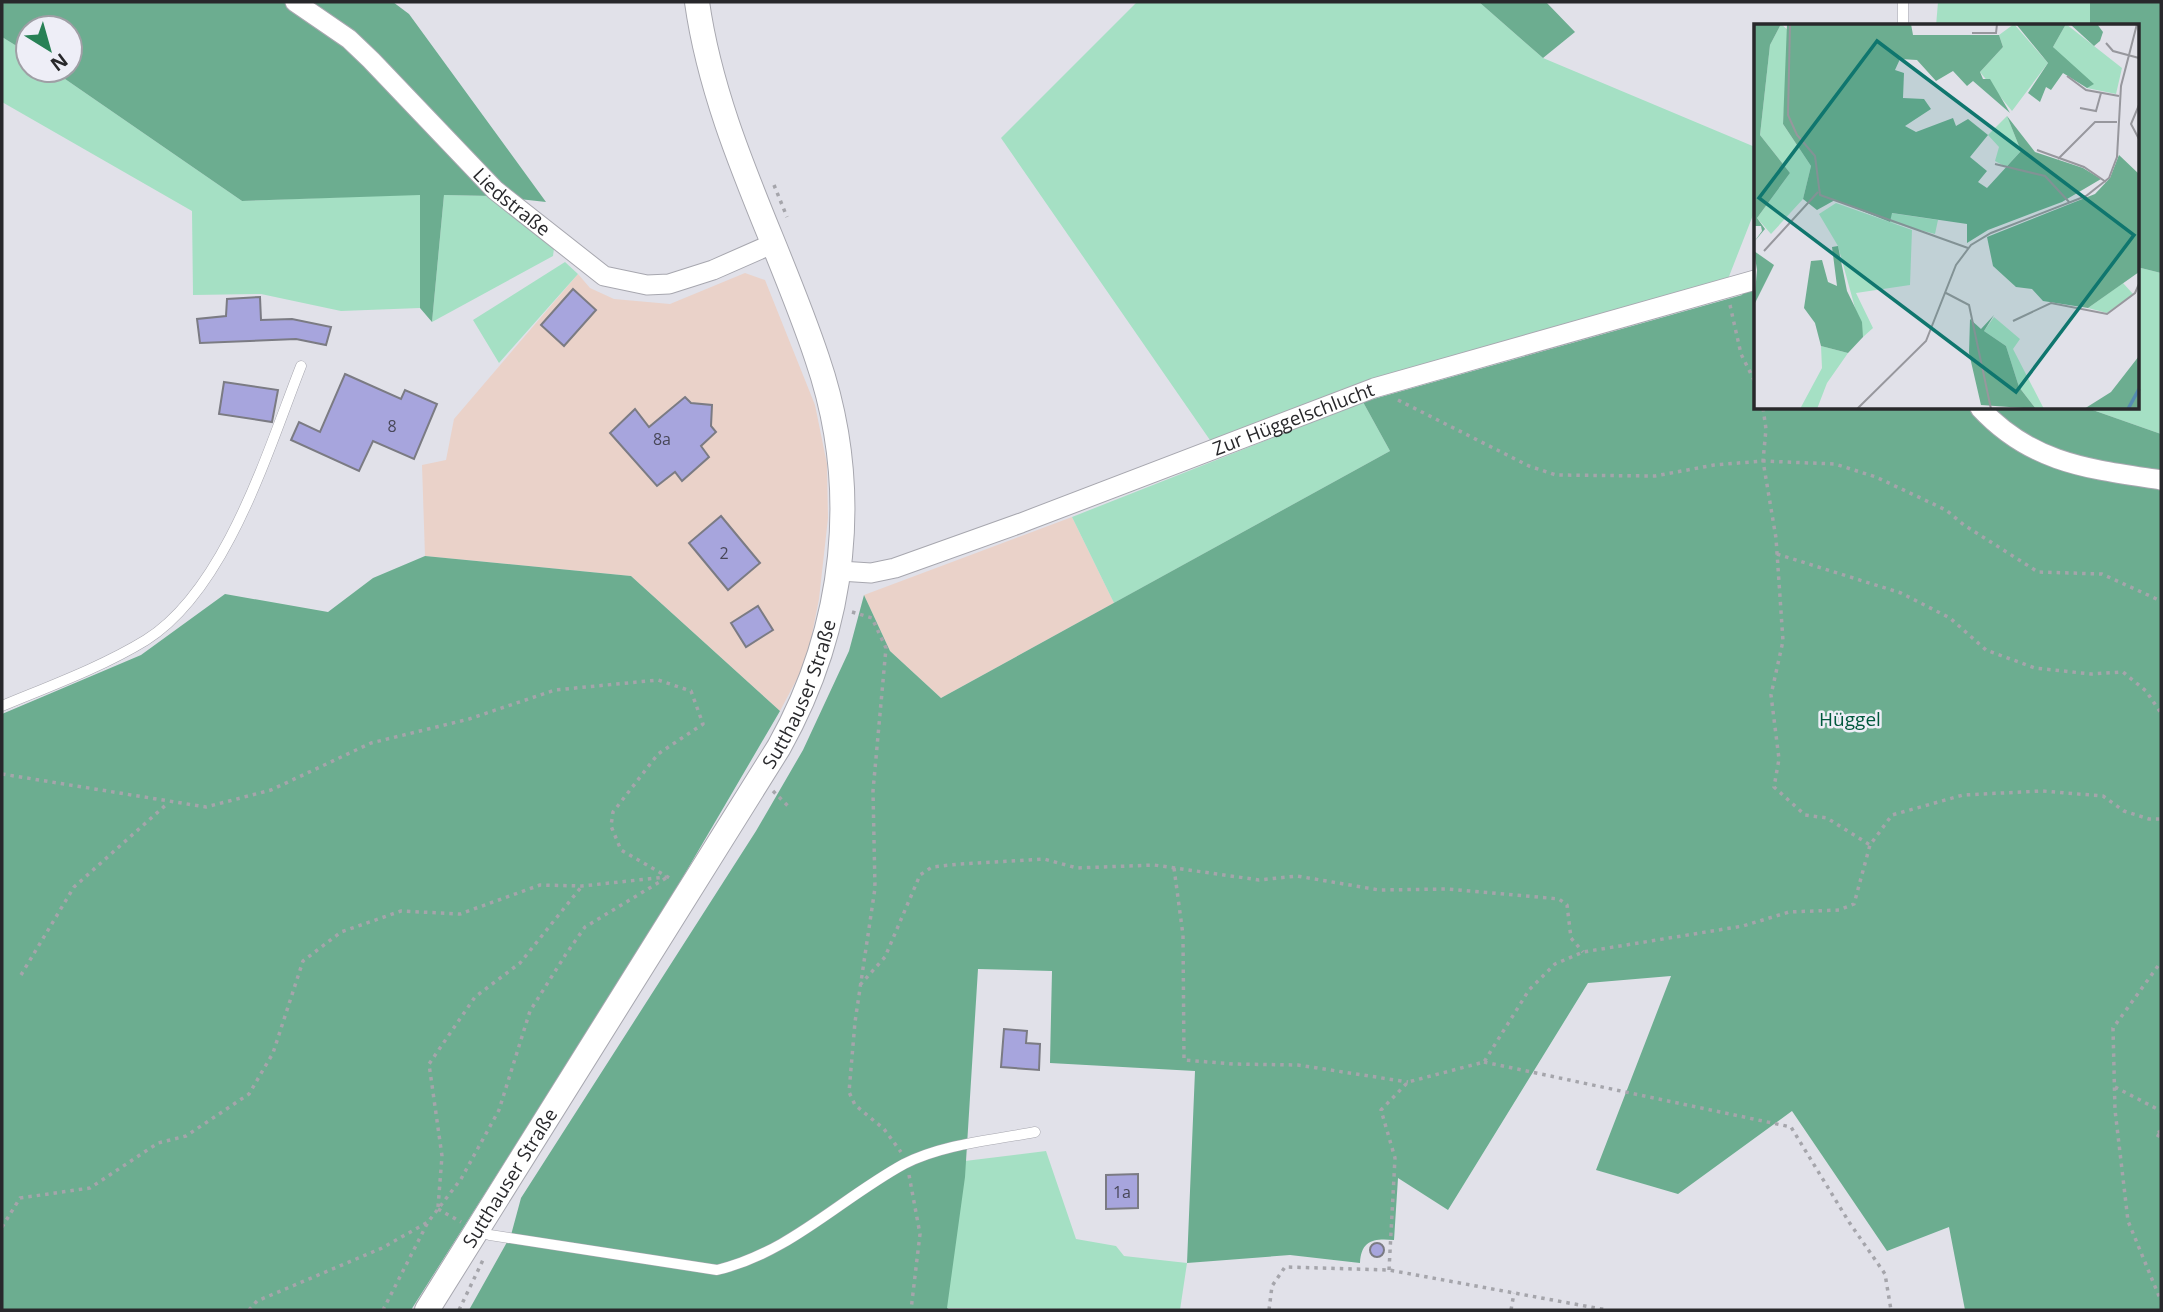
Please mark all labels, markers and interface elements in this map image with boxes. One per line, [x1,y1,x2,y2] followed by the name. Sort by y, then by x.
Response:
[14,14,84,84] north arrow
[1754,24,2138,410] inset map
[45,48,73,78] text: N
[467,162,556,242] street label: Liedstraße
[1209,376,1378,461] street label: Zur Hüggelschlucht
[387,415,397,437] house number: 8
[653,428,671,450] house number: 8a
[719,542,729,564] house number: 2
[756,617,842,773] street label: Sutthauser Straße
[1819,706,1881,732] park label: Hüggel
[456,1103,563,1252] street label: Sutthauser Straße
[1113,1181,1131,1203] house number: 1a

